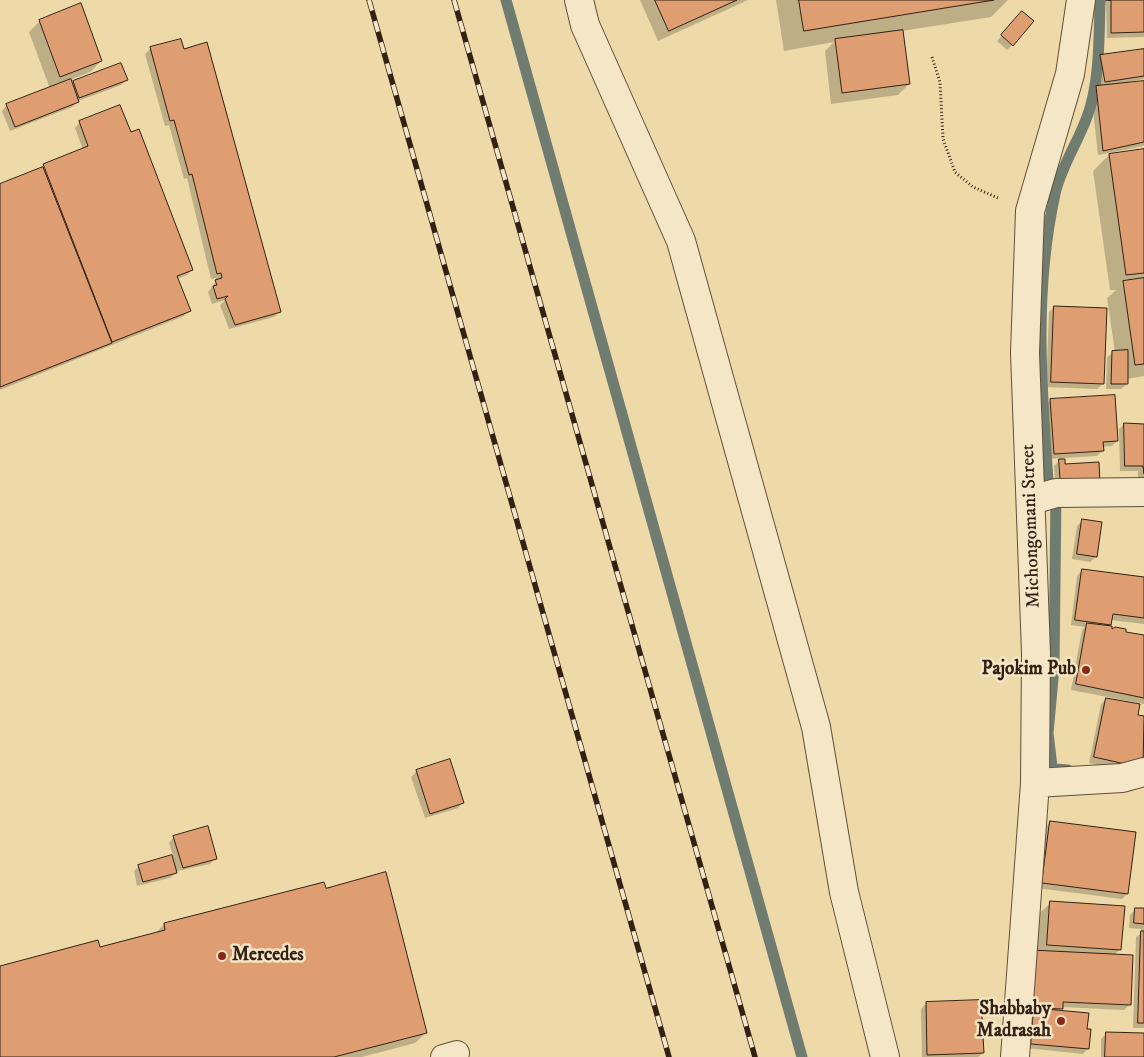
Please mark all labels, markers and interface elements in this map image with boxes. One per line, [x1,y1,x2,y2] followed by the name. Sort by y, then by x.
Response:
[1018,444,1046,608] street label: Michongomani Street
[981,659,1076,681] place label: Pajokim Pub
[1080,664,1092,676] marker: Pajokim Pub
[232,945,304,967] place label: Mercedes
[216,950,228,962] marker: Mercedes
[977,999,1051,1043] place label: Shabbaby Madrasah
[1055,1015,1067,1027] marker: Shabbaby Madrasah

